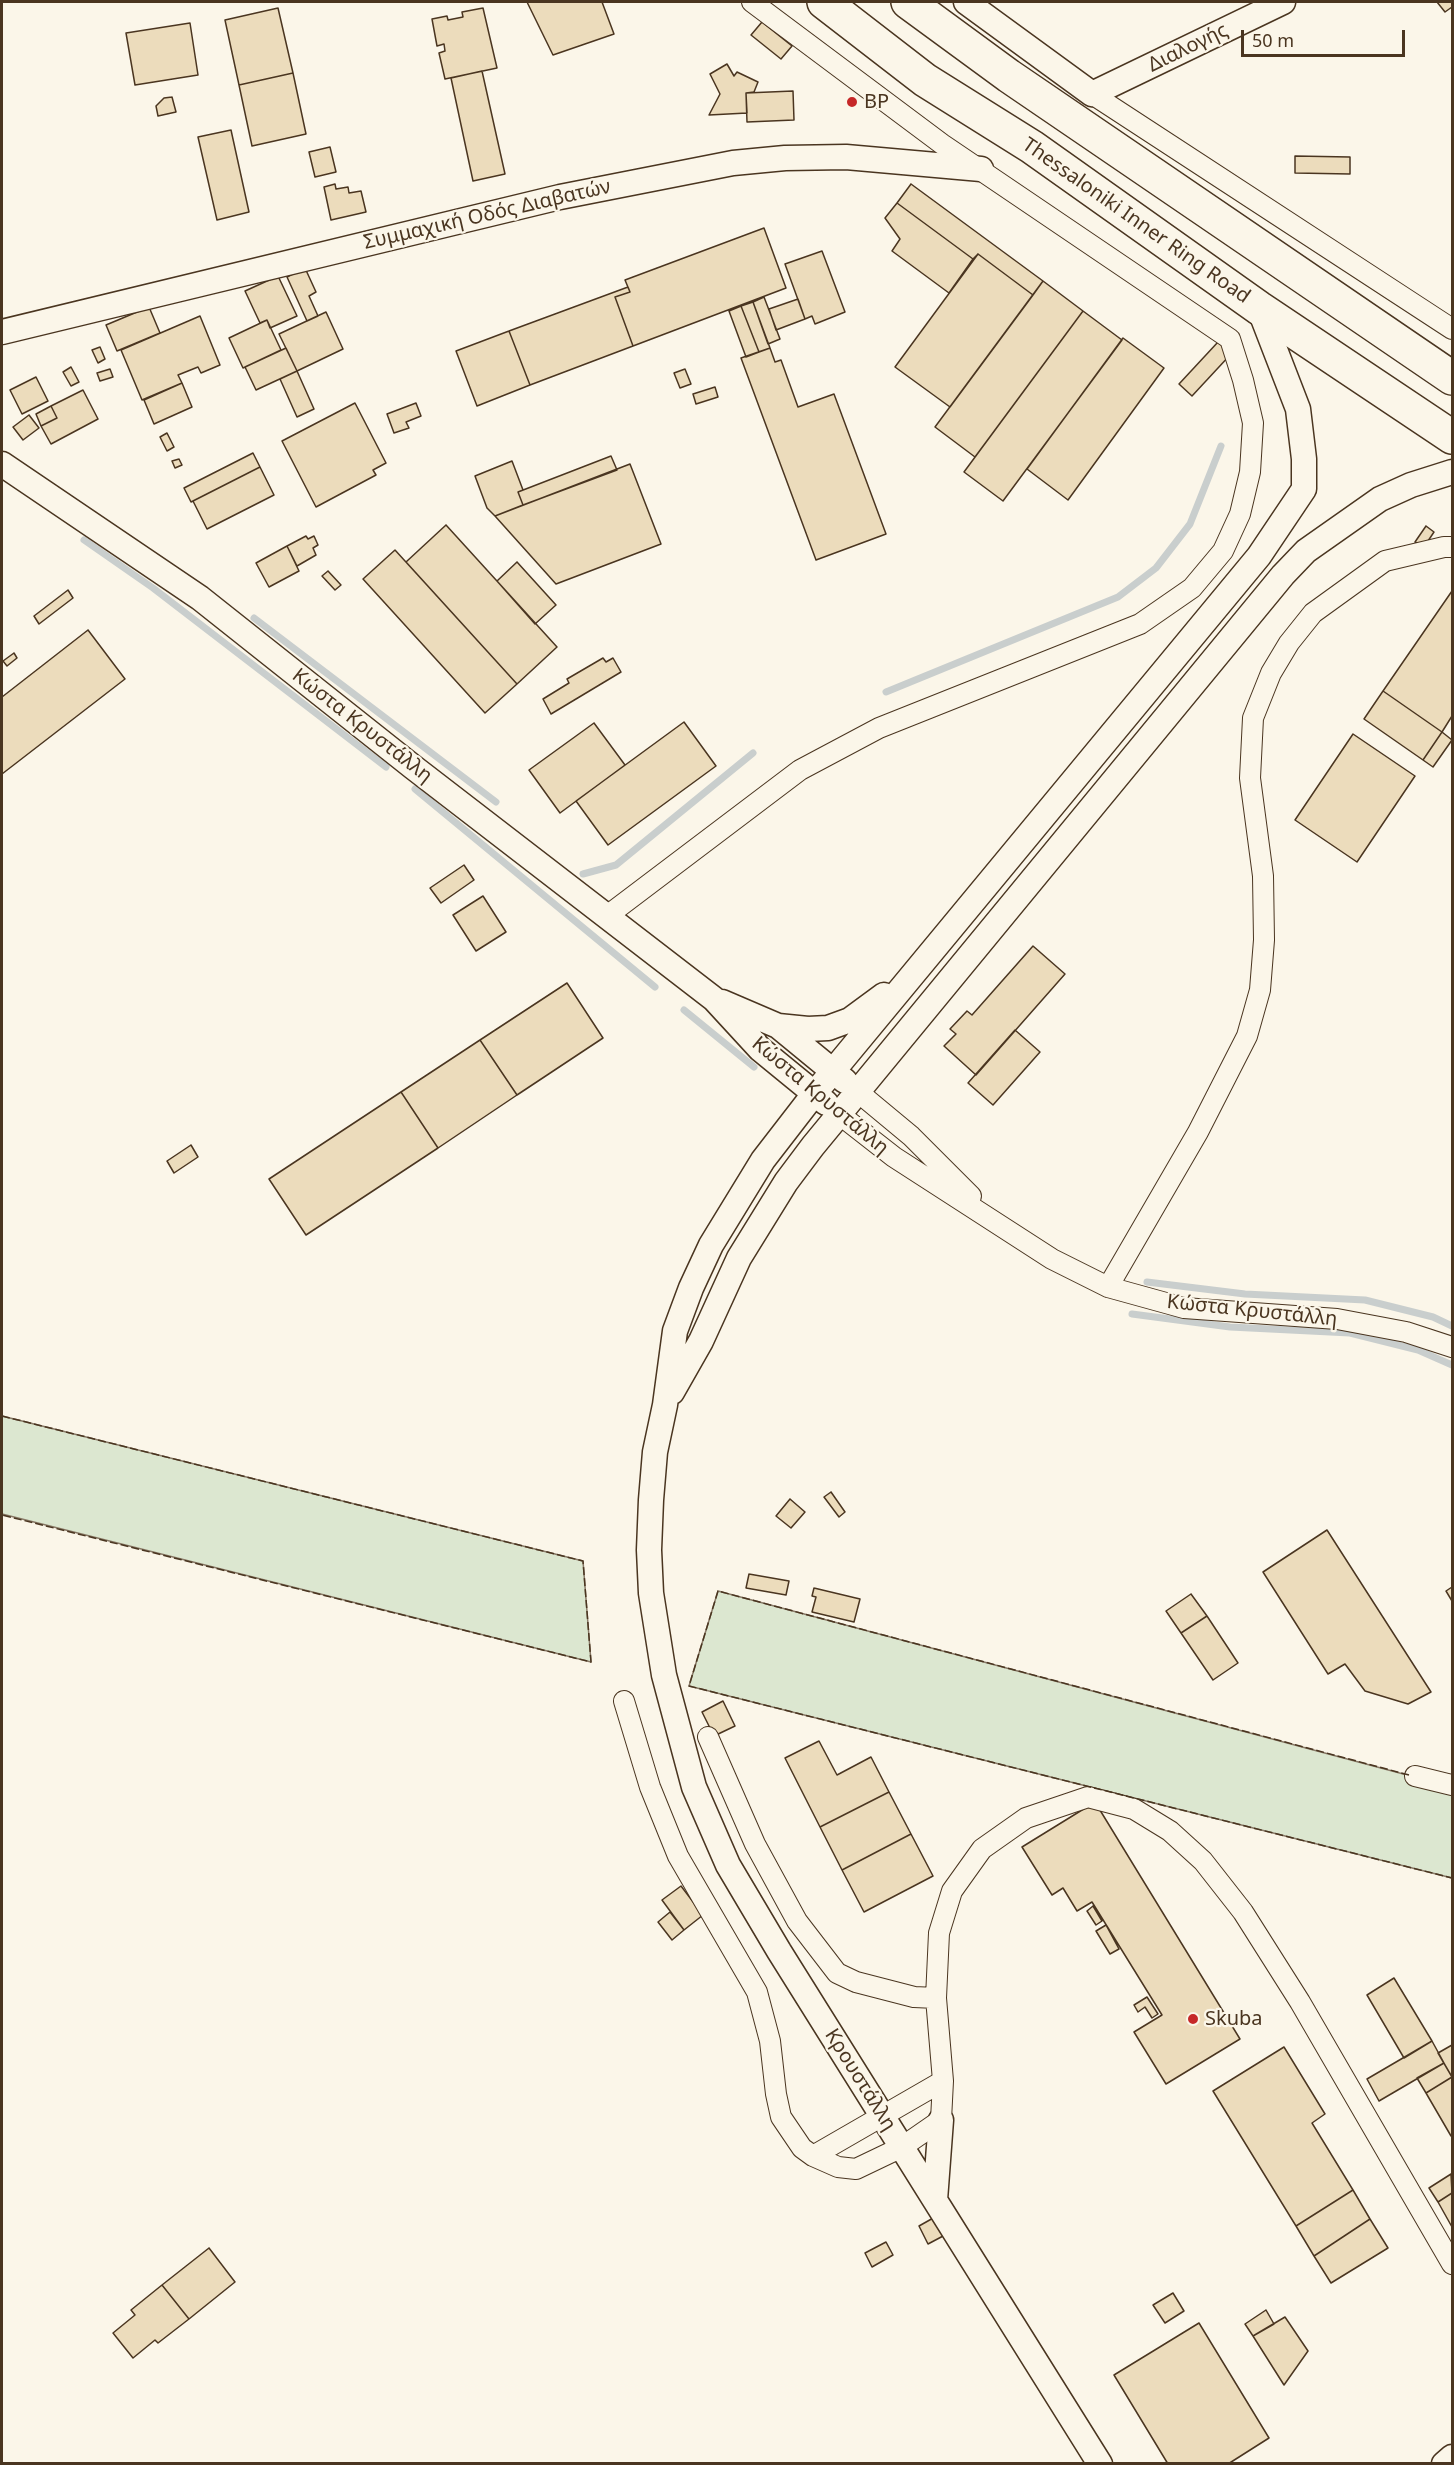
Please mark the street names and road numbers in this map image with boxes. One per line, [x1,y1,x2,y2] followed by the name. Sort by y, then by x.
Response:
[1144,18,1232,78] street label: Διαλογής
[1017,133,1255,309] street label: Thessaloniki Inner Ring Road
[361,175,613,255] street label: Συμμαχική Οδός Διαβατών
[287,664,437,788] street label: Κώστα Κρυστάλλη
[747,1032,893,1160] street label: Κώστα Κρυστάλλη
[1166,1290,1338,1332] street label: Κώστα Κρυστάλλη
[819,2025,901,2135] street label: Κρουστάλλη

